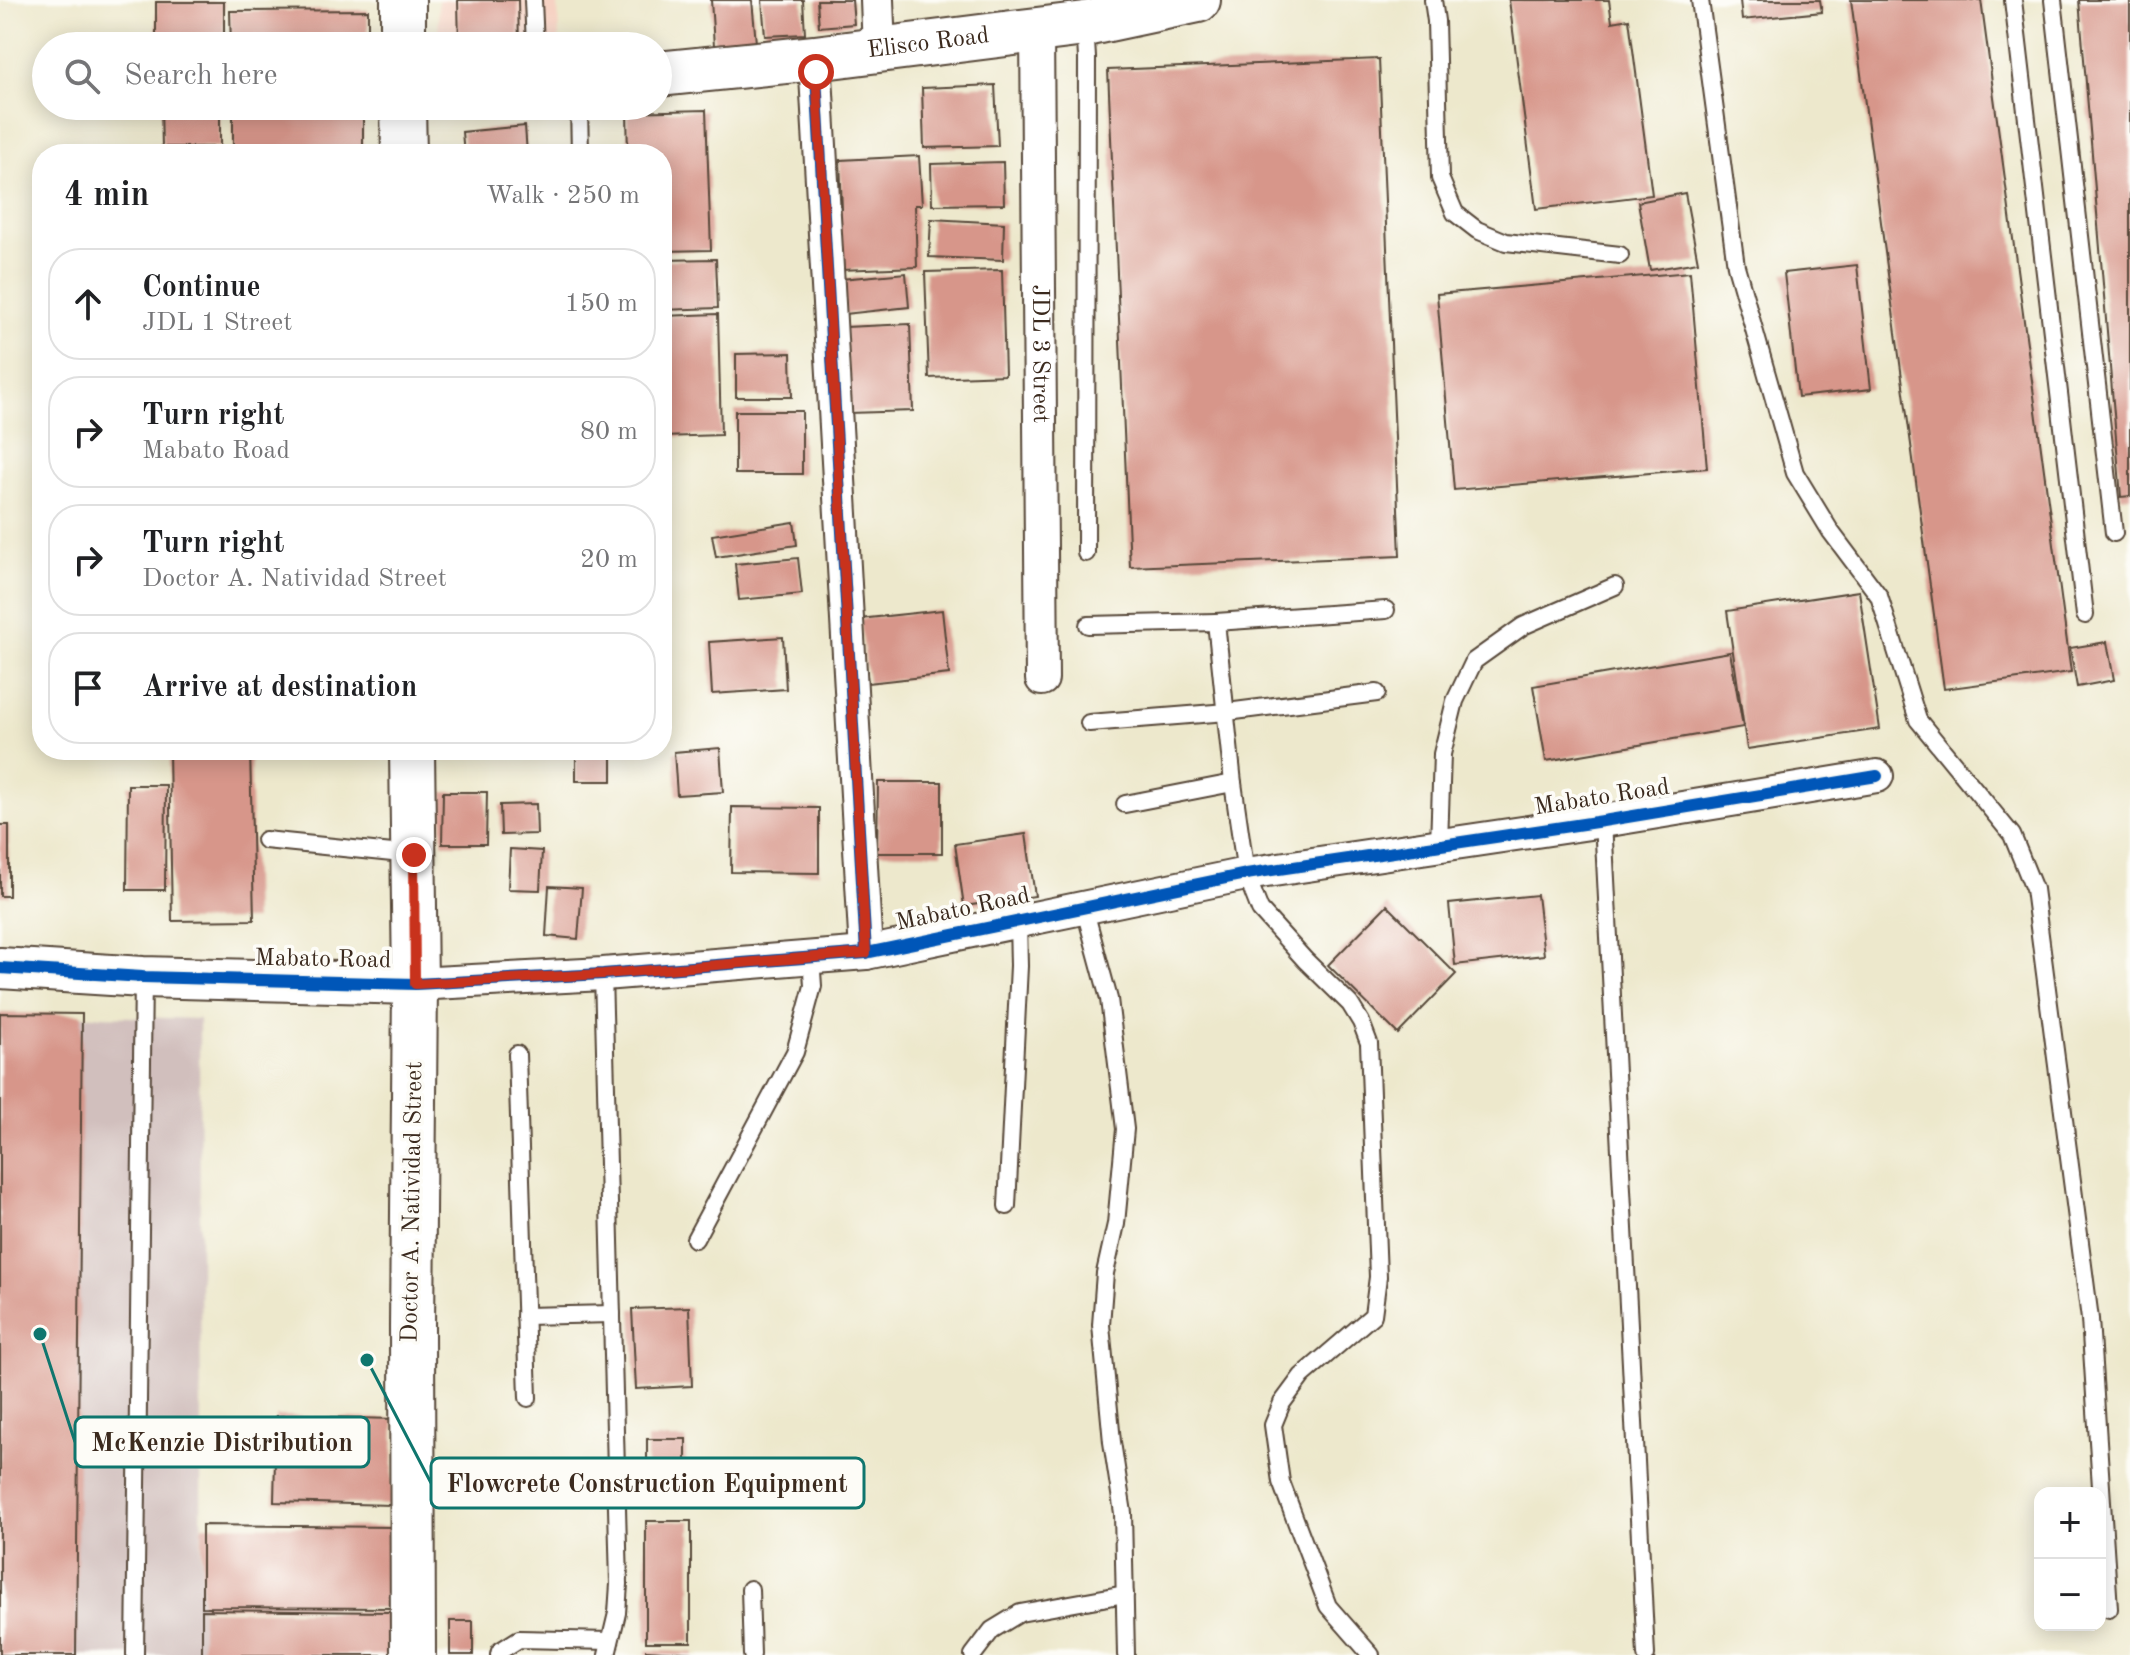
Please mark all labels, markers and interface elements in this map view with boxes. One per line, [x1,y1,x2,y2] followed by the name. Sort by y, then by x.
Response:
[866,24,991,63] street label: Elisco Road
[32,32,672,120] search box
[60,54,104,98] icon: search
[798,54,834,90] route start
[124,61,278,91] text: Search here
[64,179,149,213] text: 4 min
[486,183,640,209] text: Walk · 250 m
[142,273,261,303] text: Continue
[66,282,110,326] icon: ahead
[1027,284,1052,423] street label: JDL 3 Street
[565,291,638,317] text: 150 m
[142,310,292,336] text: JDL 1 Street
[142,401,284,431] text: Turn right
[66,410,110,454] icon: right
[580,419,638,445] text: 80 m
[142,438,290,464] text: Mabato Road
[142,529,284,559] text: Turn right
[66,538,110,582] icon: right
[580,547,638,573] text: 20 m
[142,566,447,592] text: Doctor A. Natividad Street
[66,666,110,710] icon: arrive
[142,673,417,703] text: Arrive at destination
[1533,775,1671,821] street label: Mabato Road
[396,837,432,873] route end
[894,884,1032,936] street label: Mabato Road
[254,947,392,973] street label: Mabato Road
[399,1061,427,1343] street label: Doctor A. Natividad Street
[75,1417,369,1467] callout: McKenzie Distribution
[91,1431,353,1457] text: McKenzie Distribution
[431,1458,864,1508] callout: Flowcrete Construction Equipment
[446,1472,848,1498] text: Flowcrete Construction Equipment
[2034,1487,2106,1631] map controls
[2034,1487,2106,1559] button: +
[2034,1559,2106,1631] button: −

